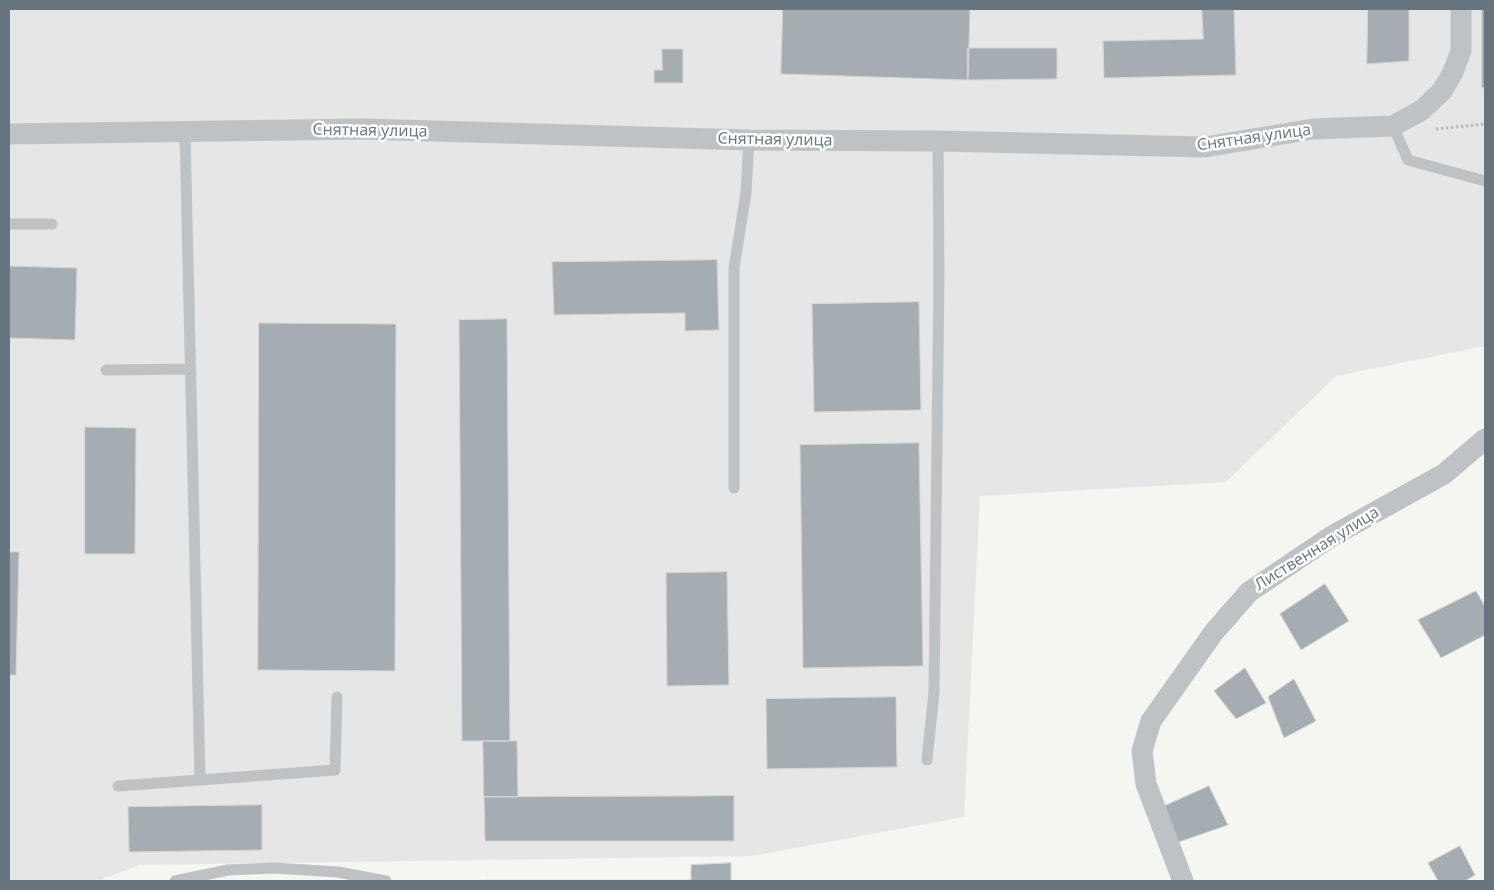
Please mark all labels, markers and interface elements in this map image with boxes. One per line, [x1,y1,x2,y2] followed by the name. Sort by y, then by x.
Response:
[312,120,428,142] street label: Снятная улица
[1196,120,1312,156] street label: Снятная улица
[717,129,833,151] street label: Снятная улица
[1251,503,1383,595] street label: Лиственная улица

